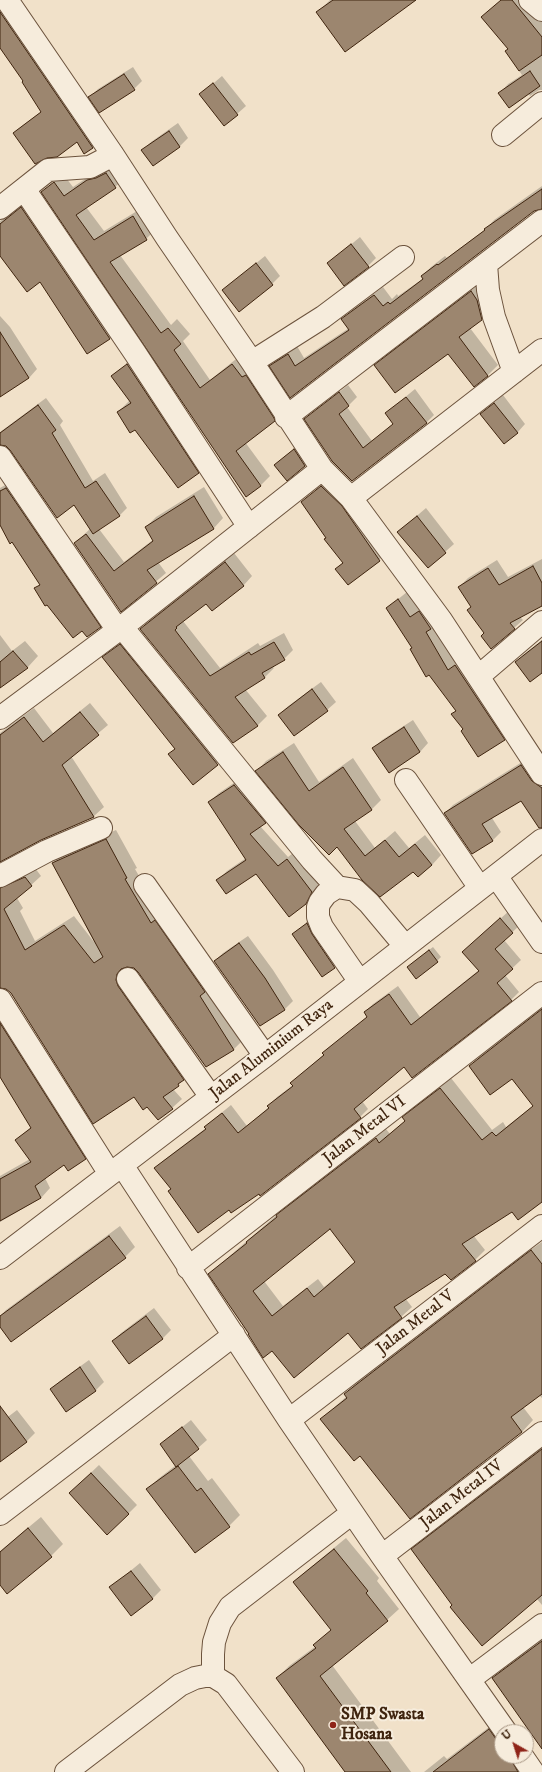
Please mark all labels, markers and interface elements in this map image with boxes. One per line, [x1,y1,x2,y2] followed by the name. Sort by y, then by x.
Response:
[206,995,338,1105] street label: Jalan Aluminium Raya
[319,1092,411,1170] street label: Jalan Metal VI
[373,1286,459,1360] street label: Jalan Metal V
[416,1456,508,1534] street label: Jalan Metal IV
[341,1705,424,1745] place label: SMP Swasta Hosana
[328,1720,338,1730] marker: SMP Swasta Hosana
[494,1724,534,1764] north arrow
[499,1727,515,1744] text: U

